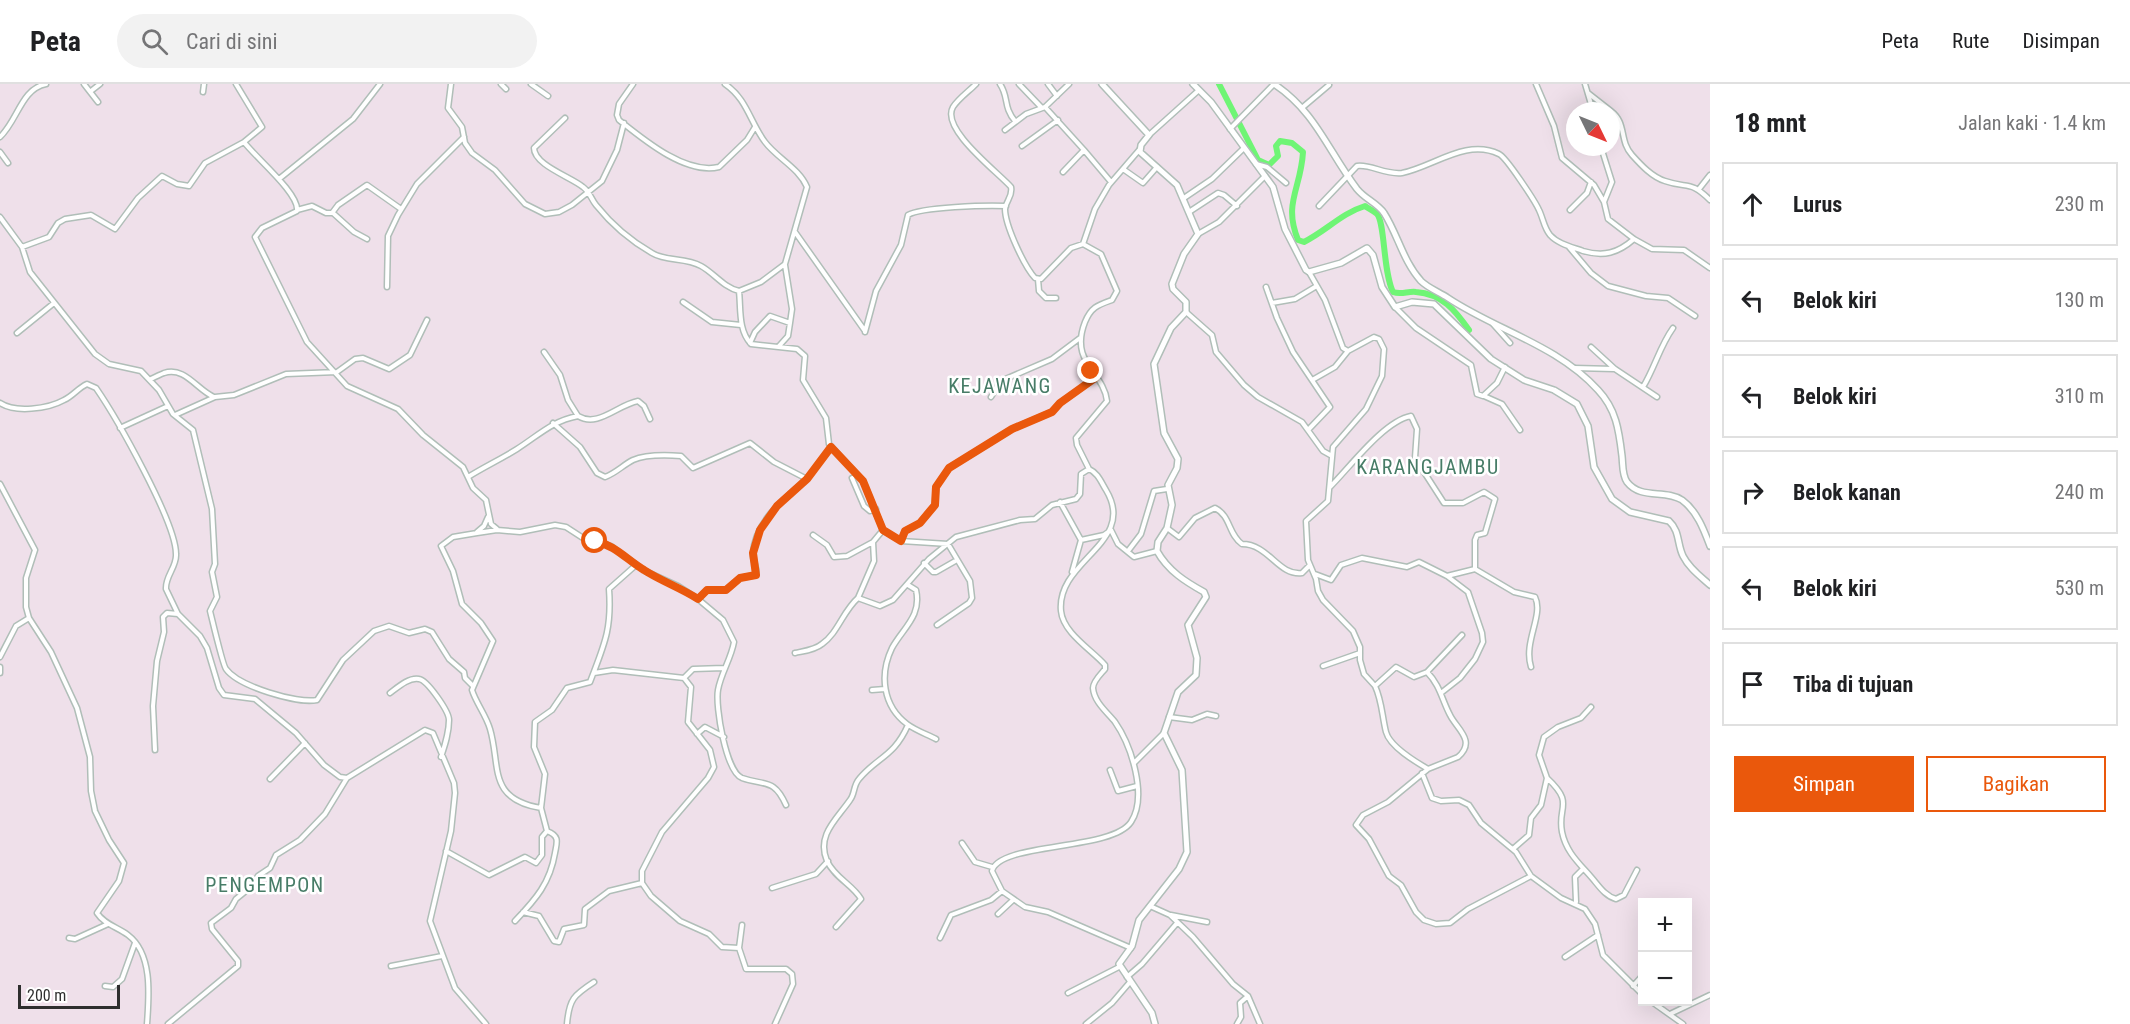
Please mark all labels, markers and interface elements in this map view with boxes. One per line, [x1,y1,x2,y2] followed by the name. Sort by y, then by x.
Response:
[117,14,537,68] search box
[30,25,81,58] text: Peta
[138,25,171,58] icon: search
[186,29,278,54] text: Cari di sini
[1881,29,1919,53] text: Peta
[1952,29,1989,53] text: Rute
[2022,29,2100,53] text: Disimpan
[1566,102,1620,156] north arrow
[1734,108,1806,138] text: 18 mnt
[1958,111,2106,135] text: Jalan kaki · 1.4 km
[1736,188,1769,221] icon: ahead
[1793,192,1842,217] text: Lurus
[2055,192,2104,216] text: 230 m
[1736,284,1769,317] icon: left
[1793,288,1877,313] text: Belok kiri
[2055,288,2104,312] text: 130 m
[1077,357,1103,383] route end
[948,374,1052,398] district label: KEJAWANG
[1736,380,1769,413] icon: left
[1793,384,1877,409] text: Belok kiri
[2055,384,2104,408] text: 310 m
[1356,455,1500,479] district label: KARANGJAMBU
[1736,476,1769,509] icon: right
[1793,480,1901,505] text: Belok kanan
[2055,480,2104,504] text: 240 m
[581,527,607,553] route start
[1736,572,1769,605] icon: left
[1793,576,1877,601] text: Belok kiri
[2055,576,2104,600] text: 530 m
[1736,668,1769,701] icon: arrive
[1793,672,1913,697] text: Tiba di tujuan
[1734,756,1914,812] button: Simpan
[1926,756,2106,812] button: Bagikan
[205,873,325,897] district label: PENGEMPON
[1638,898,1692,1006] map controls
[1638,898,1692,952] button: +
[1638,952,1692,1006] button: −
[18,982,120,1010] scale bar
[27,986,66,1005] text: 200 m

